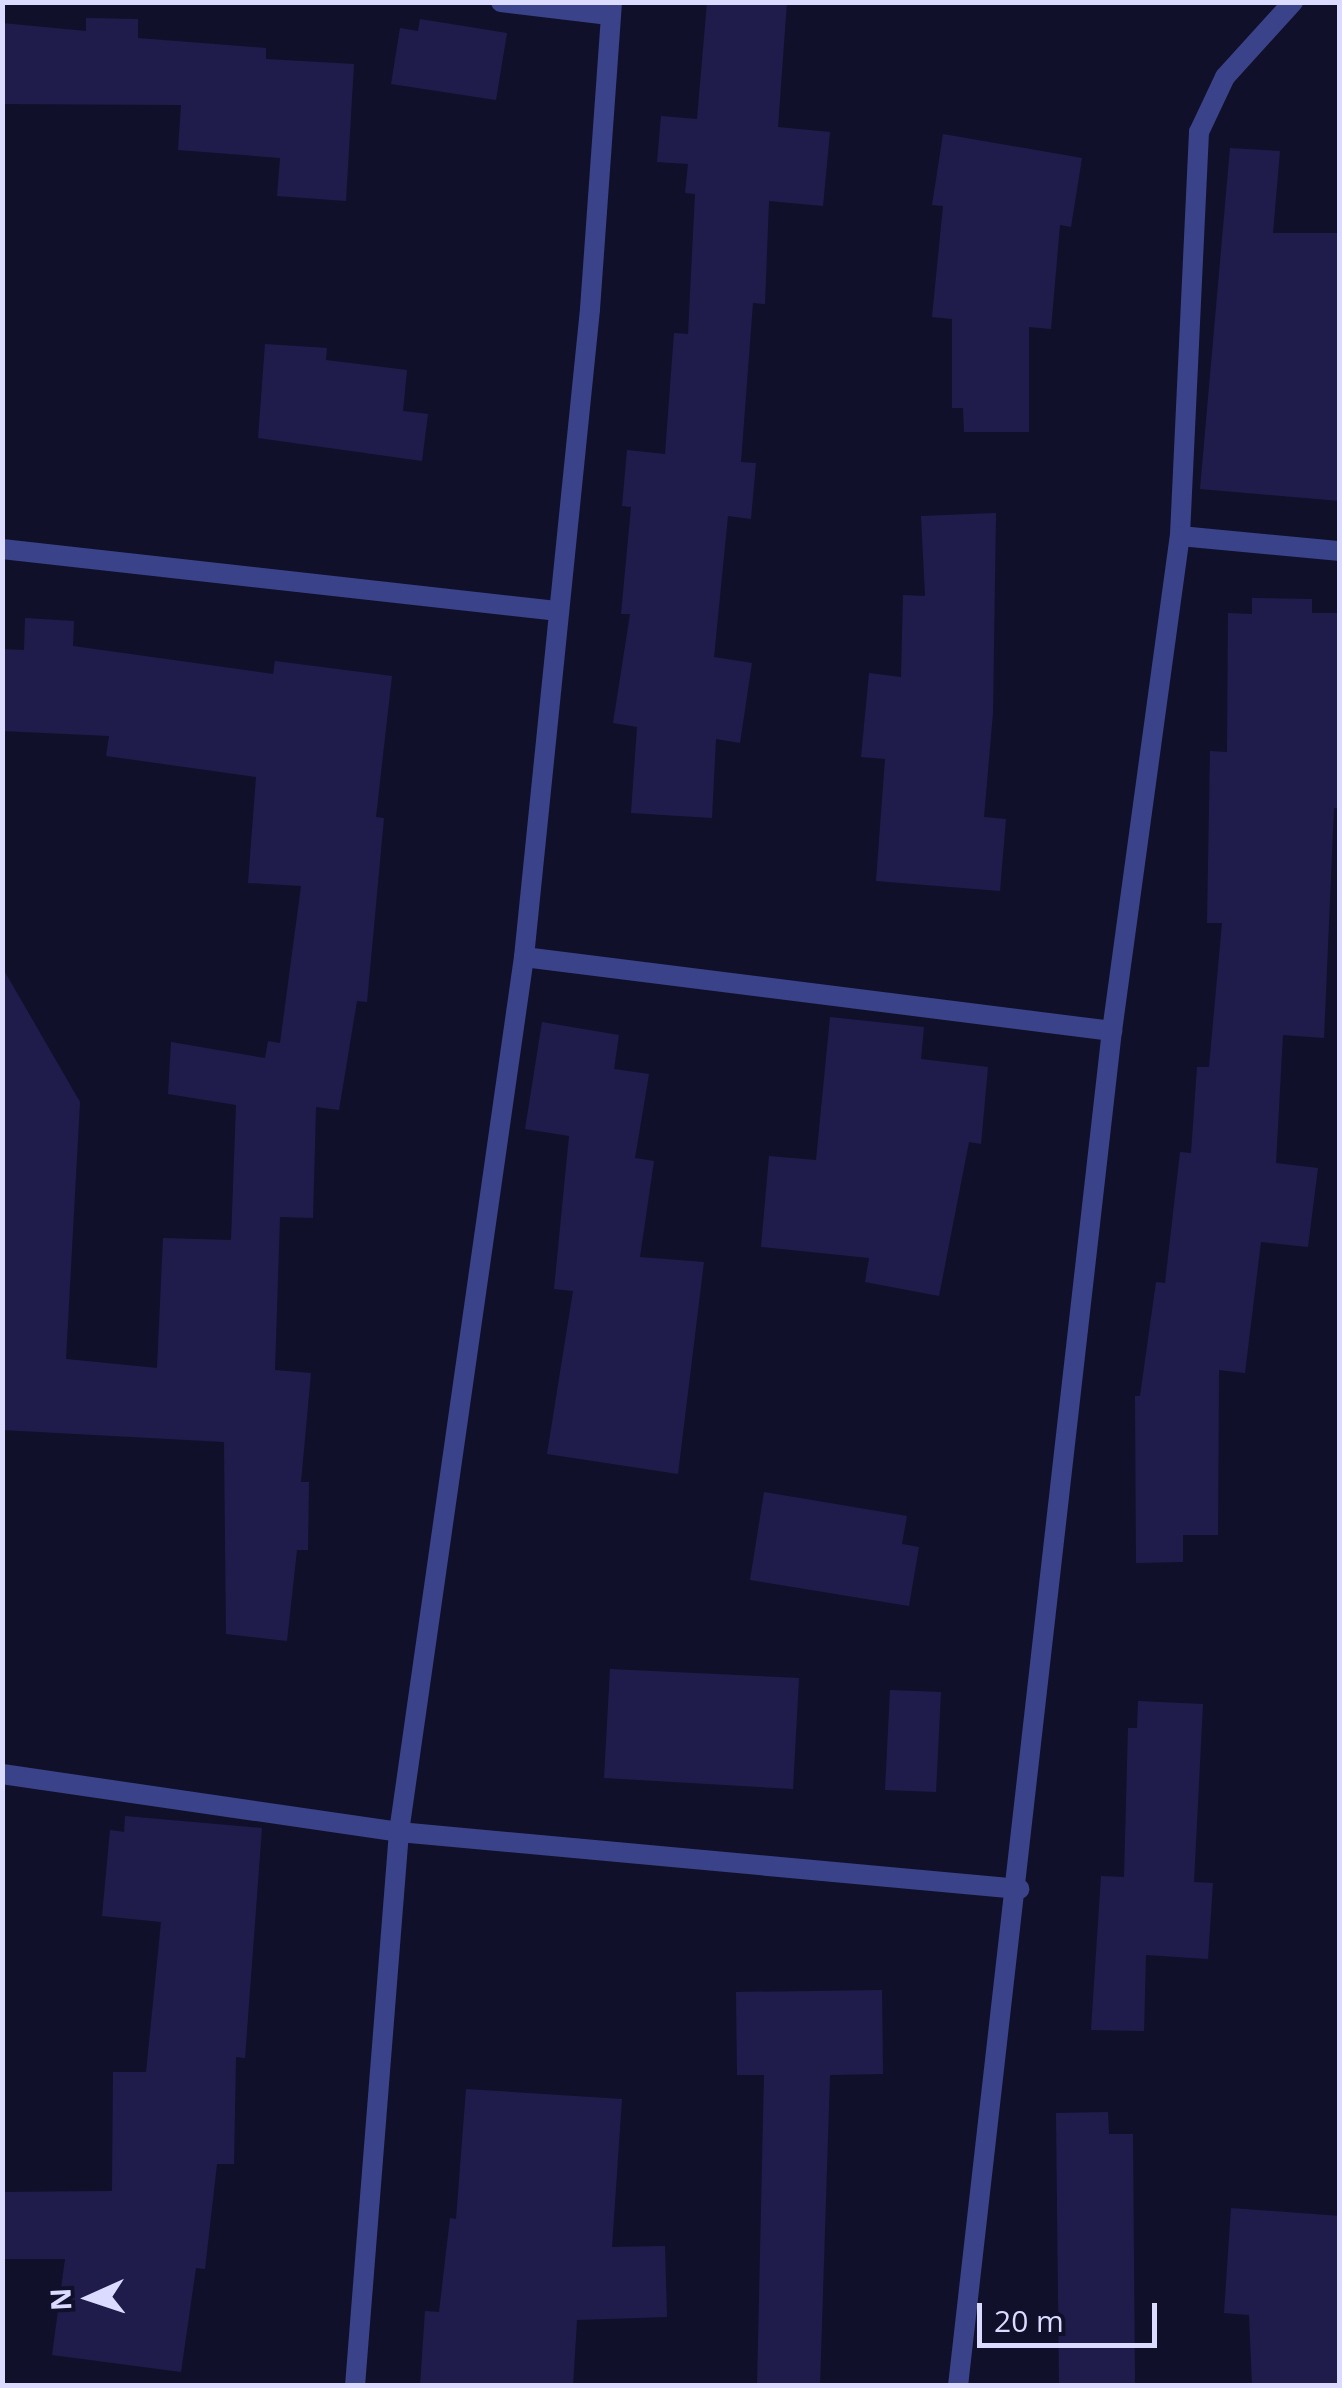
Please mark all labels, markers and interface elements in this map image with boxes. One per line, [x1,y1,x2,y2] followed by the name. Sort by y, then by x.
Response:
[40,2248,140,2348] north arrow
[982,2283,1162,2345] scale bar
[40,2287,80,2312] text: N
[994,2300,1064,2341] text: 20 m

